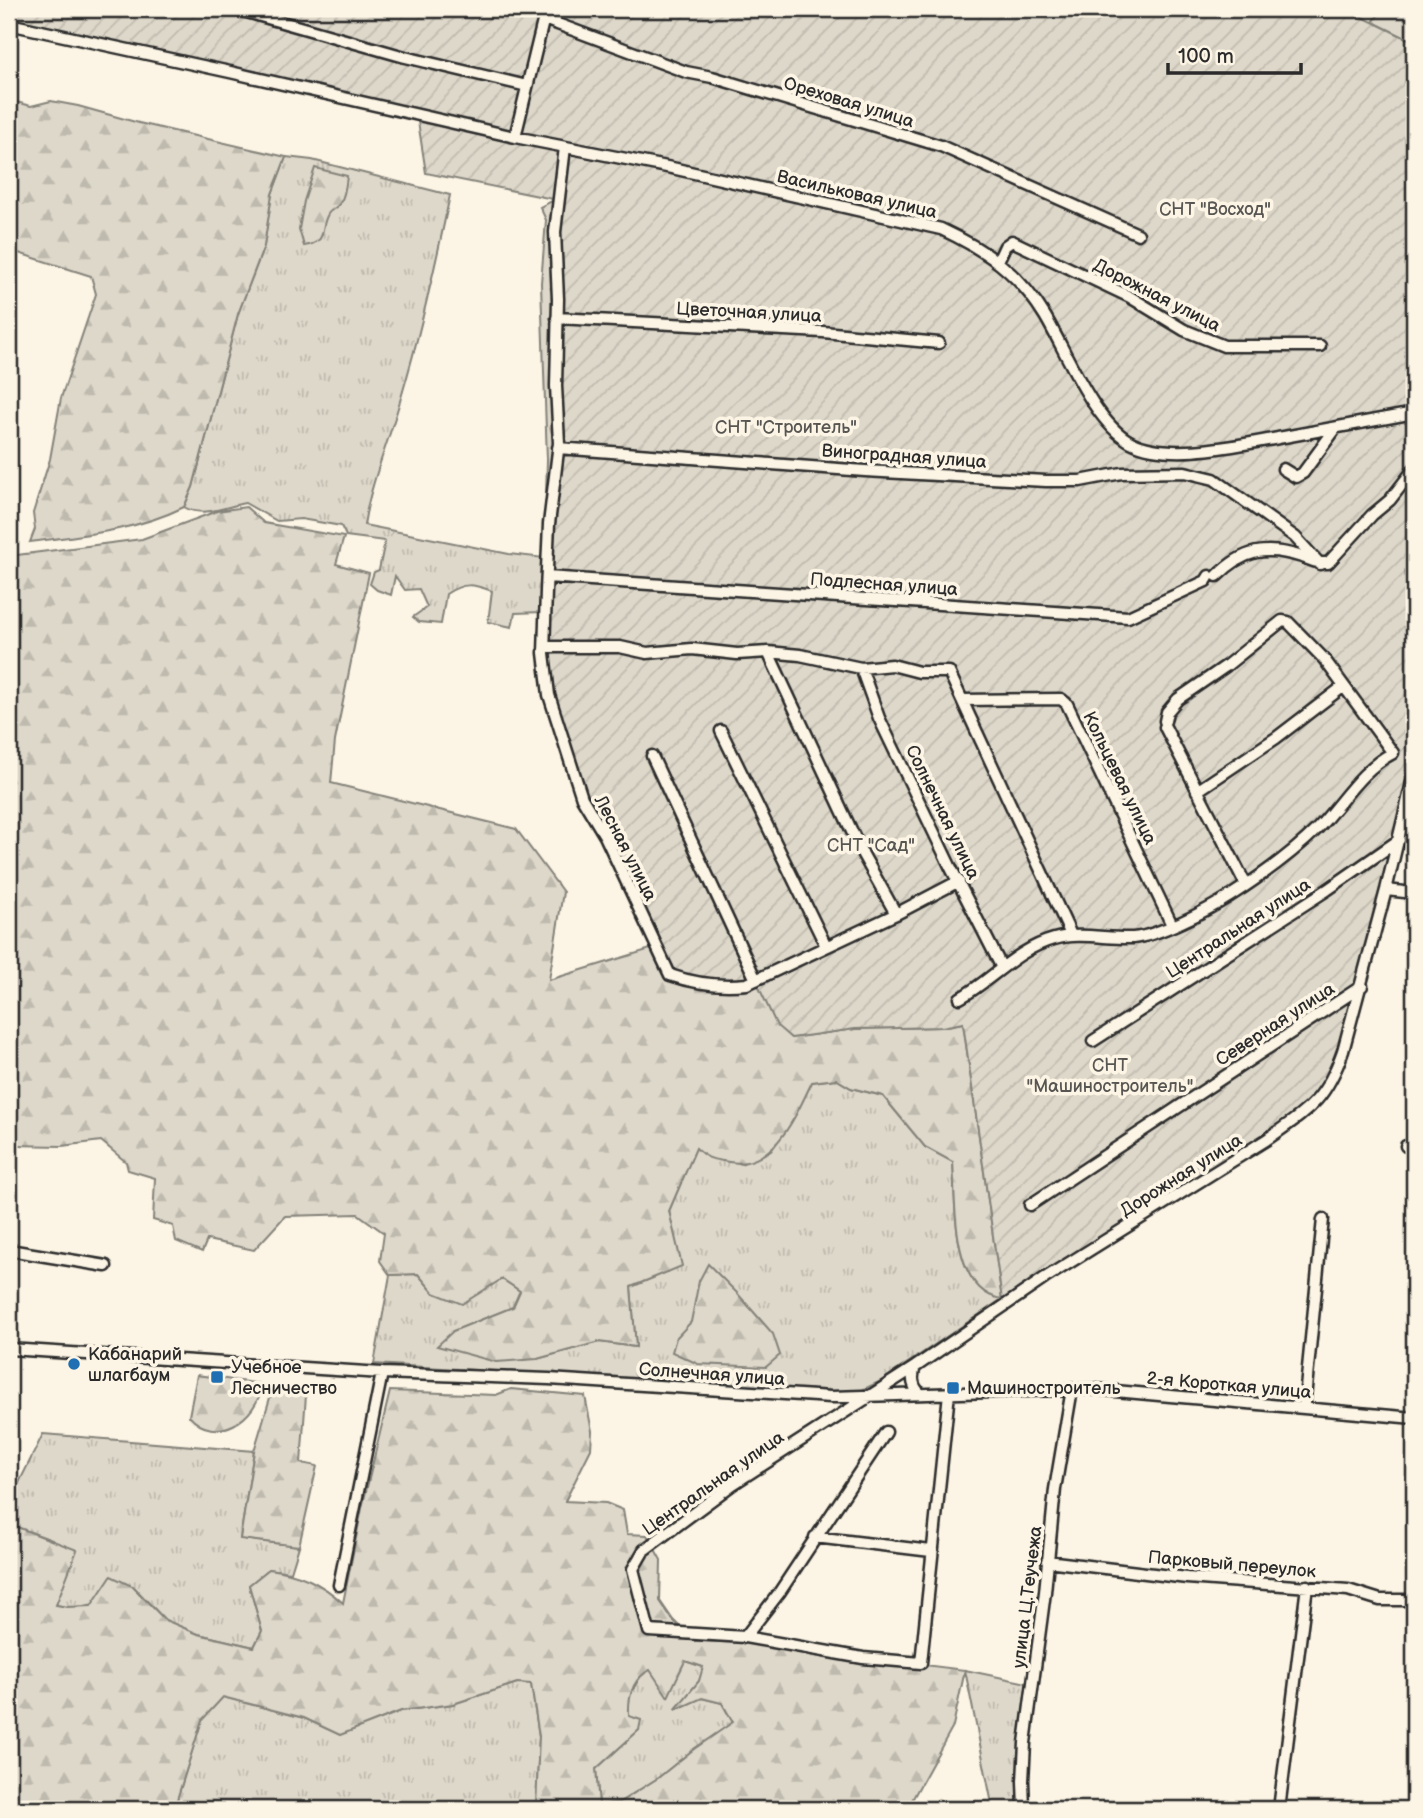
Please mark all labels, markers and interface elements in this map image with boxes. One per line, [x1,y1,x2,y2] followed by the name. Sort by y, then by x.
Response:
[1168,32,1300,76] scale bar
[1178,44,1234,69] text: 100 m
[781,73,917,132] street label: Ореховая улица
[775,166,939,223] street label: Васильковая улица
[1159,199,1271,220] park label: СНТ "Восход"
[1090,254,1224,337] street label: Дорожная улица
[676,298,822,327] street label: Цветочная улица
[715,417,857,438] park label: СНТ "Строитель"
[821,440,988,473] street label: Виноградная улица
[809,569,959,600] street label: Подлесная улица
[1078,708,1161,848] street label: Кольцевая улица
[901,742,984,883] street label: Солнечная улица
[589,791,661,905] street label: Лесная улица
[827,835,915,856] park label: СНТ "Сад"
[1162,874,1315,983] street label: Центральная улица
[1212,978,1339,1071] street label: Северная улица
[1027,1055,1193,1097] park label: СНТ "Машиностроитель"
[1117,1129,1246,1221] street label: Дорожная улица
[88,1344,182,1386] place label: Кабанарий шлагбаум
[66,1356,82,1372] marker: Кабанарий шлагбаум
[230,1357,337,1399] place label: Учебное Лесничество
[638,1359,786,1390] street label: Солнечная улица
[1146,1368,1313,1403] street label: 2-я Короткая улица
[209,1369,225,1385] marker: Учебное Лесничество
[967,1378,1121,1399] place label: Машиностроитель
[945,1380,961,1396] marker: Машиностроитель
[639,1426,788,1540] street label: Центральная улица
[1008,1524,1047,1669] street label: улица Ц.Теучежа
[1147,1547,1317,1582] street label: Парковый переулок

